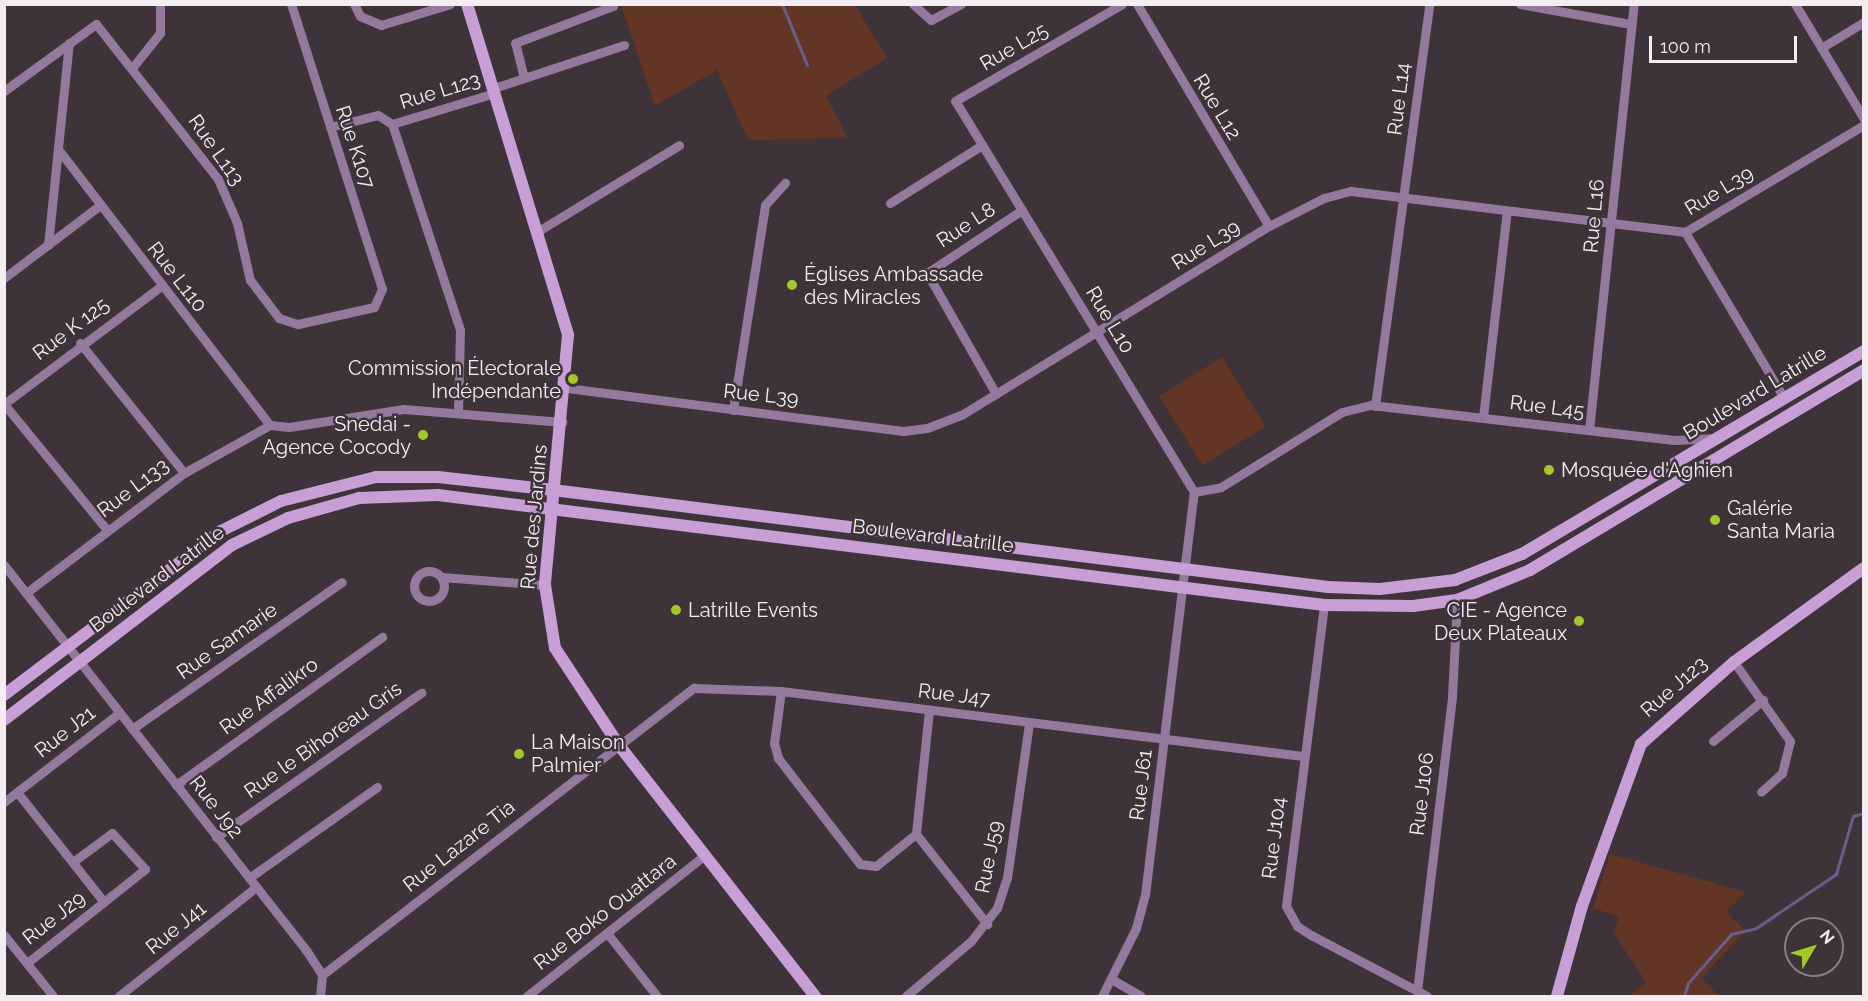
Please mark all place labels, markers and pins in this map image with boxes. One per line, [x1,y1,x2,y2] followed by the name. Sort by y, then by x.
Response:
[804,262,984,309] place label: Églises Ambassade des Miracles
[785,278,799,292] marker: Églises Ambassade des Miracles
[348,356,561,403] place label: Commission Électorale Indépendante
[566,372,580,386] marker: Commission Électorale Indépendante
[263,412,411,459] place label: Snedai - Agence Cocody
[416,428,430,442] marker: Snedai - Agence Cocody
[1561,458,1733,482] place label: Mosquée d'Aghien
[1542,463,1556,477] marker: Mosquée d'Aghien
[1727,496,1835,543] place label: Galérie Santa Maria
[1708,513,1722,527] marker: Galérie Santa Maria
[688,598,818,622] place label: Latrille Events
[1434,598,1567,645] place label: CIE - Agence Deux Plateaux
[669,603,683,617] marker: Latrille Events
[1572,614,1586,628] marker: CIE - Agence Deux Plateaux
[531,730,625,777] place label: La Maison Palmier
[512,747,526,761] marker: La Maison Palmier

